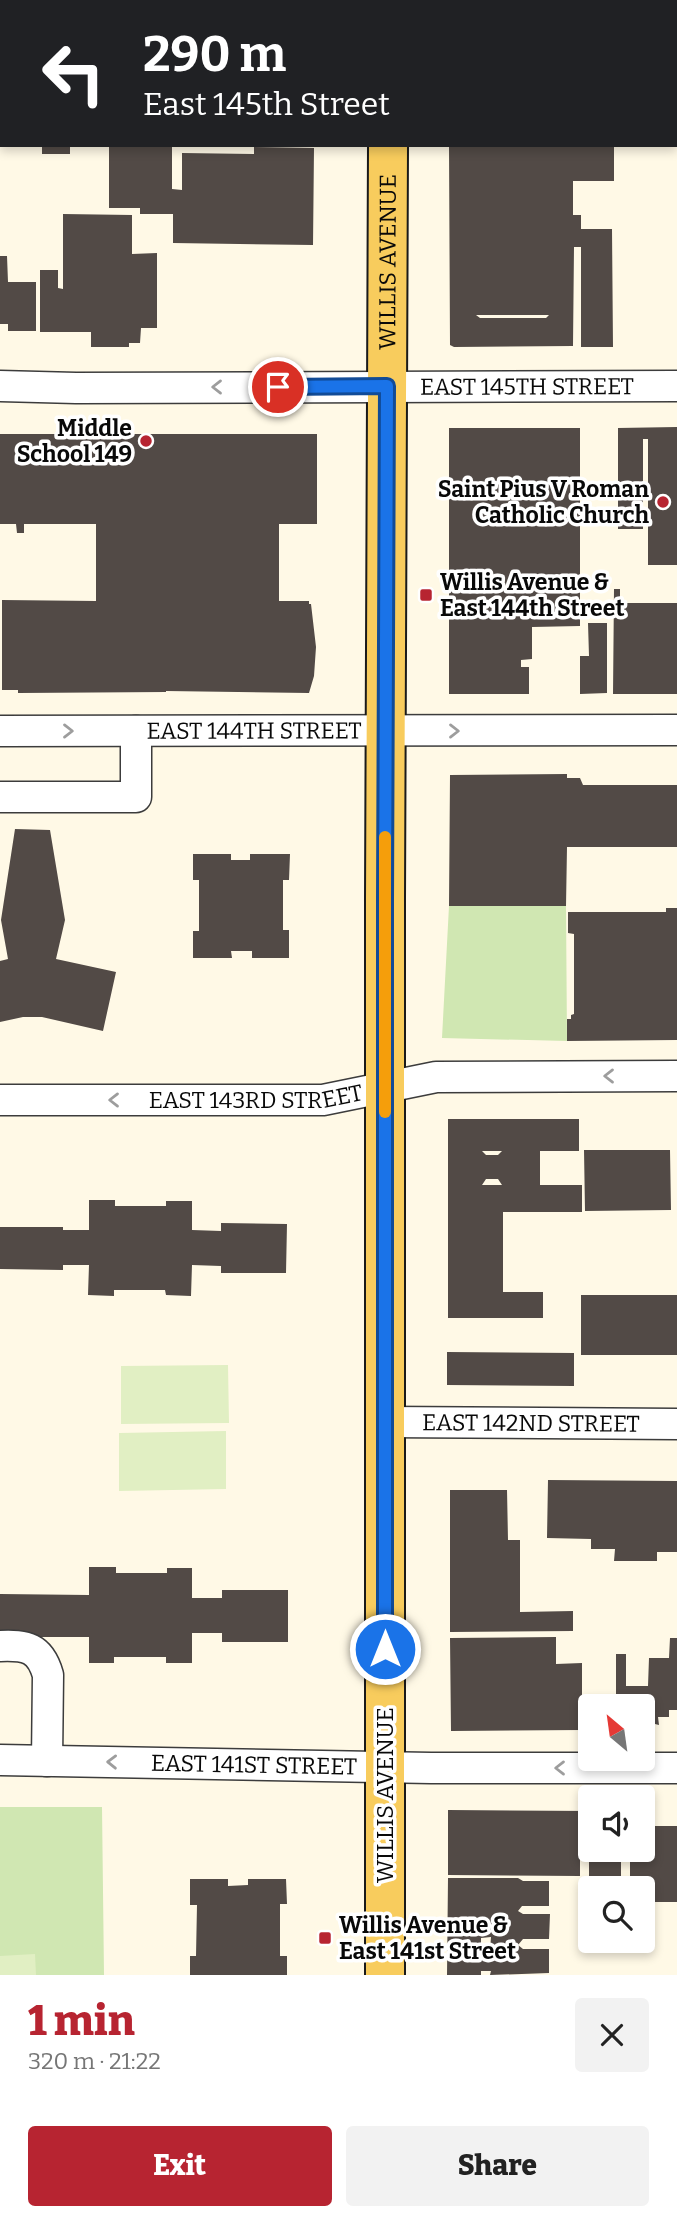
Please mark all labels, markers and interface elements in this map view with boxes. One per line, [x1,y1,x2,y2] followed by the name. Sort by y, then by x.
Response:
[143,25,286,84] text: 290 m
[28,28,119,119] icon: left
[143,85,390,123] text: East 145th Street
[373,174,402,350] street label: WILLIS AVENUE
[248,357,308,417] pin
[259,368,297,406] icon: arrive
[420,372,634,401] street label: EAST 145TH STREET
[211,380,222,395] one-way arrow
[17,414,132,468] place label: Middle School 149
[138,433,154,449] marker: Middle School 149
[438,475,649,529] place label: Saint Pius V Roman Catholic Church
[655,494,671,510] marker: Saint Pius V Roman Catholic Church
[440,568,624,622] place label: Willis Avenue & East 144th Street
[418,587,434,603] marker: Willis Avenue & East 144th Street
[146,716,362,745] street label: EAST 144TH STREET
[63,723,74,739] one-way arrow
[449,723,460,739] one-way arrow
[603,1068,614,1084] one-way arrow
[149,1078,365,1114] street label: EAST 143RD STREET
[108,1092,119,1108] one-way arrow
[422,1408,640,1438] street label: EAST 142ND STREET
[348,1612,422,1686] position arrow
[578,1694,654,1771] north arrow
[578,1694,655,1953] map controls
[371,1707,399,1883] street label: WILLIS AVENUE
[151,1749,357,1781] street label: EAST 141ST STREET
[106,1754,117,1769] one-way arrow
[554,1760,565,1776] one-way arrow
[578,1785,655,1862] button: sound
[578,1876,655,1953] button: search
[339,1911,516,1965] place label: Willis Avenue & East 141st Street
[317,1930,333,1946] marker: Willis Avenue & East 141st Street
[28,1996,135,2046] text: 1 min
[575,1998,649,2072] button: close
[28,2047,161,2075] text: 320 m · 21:22
[28,2126,332,2206] button: Exit
[346,2126,649,2206] button: Share

